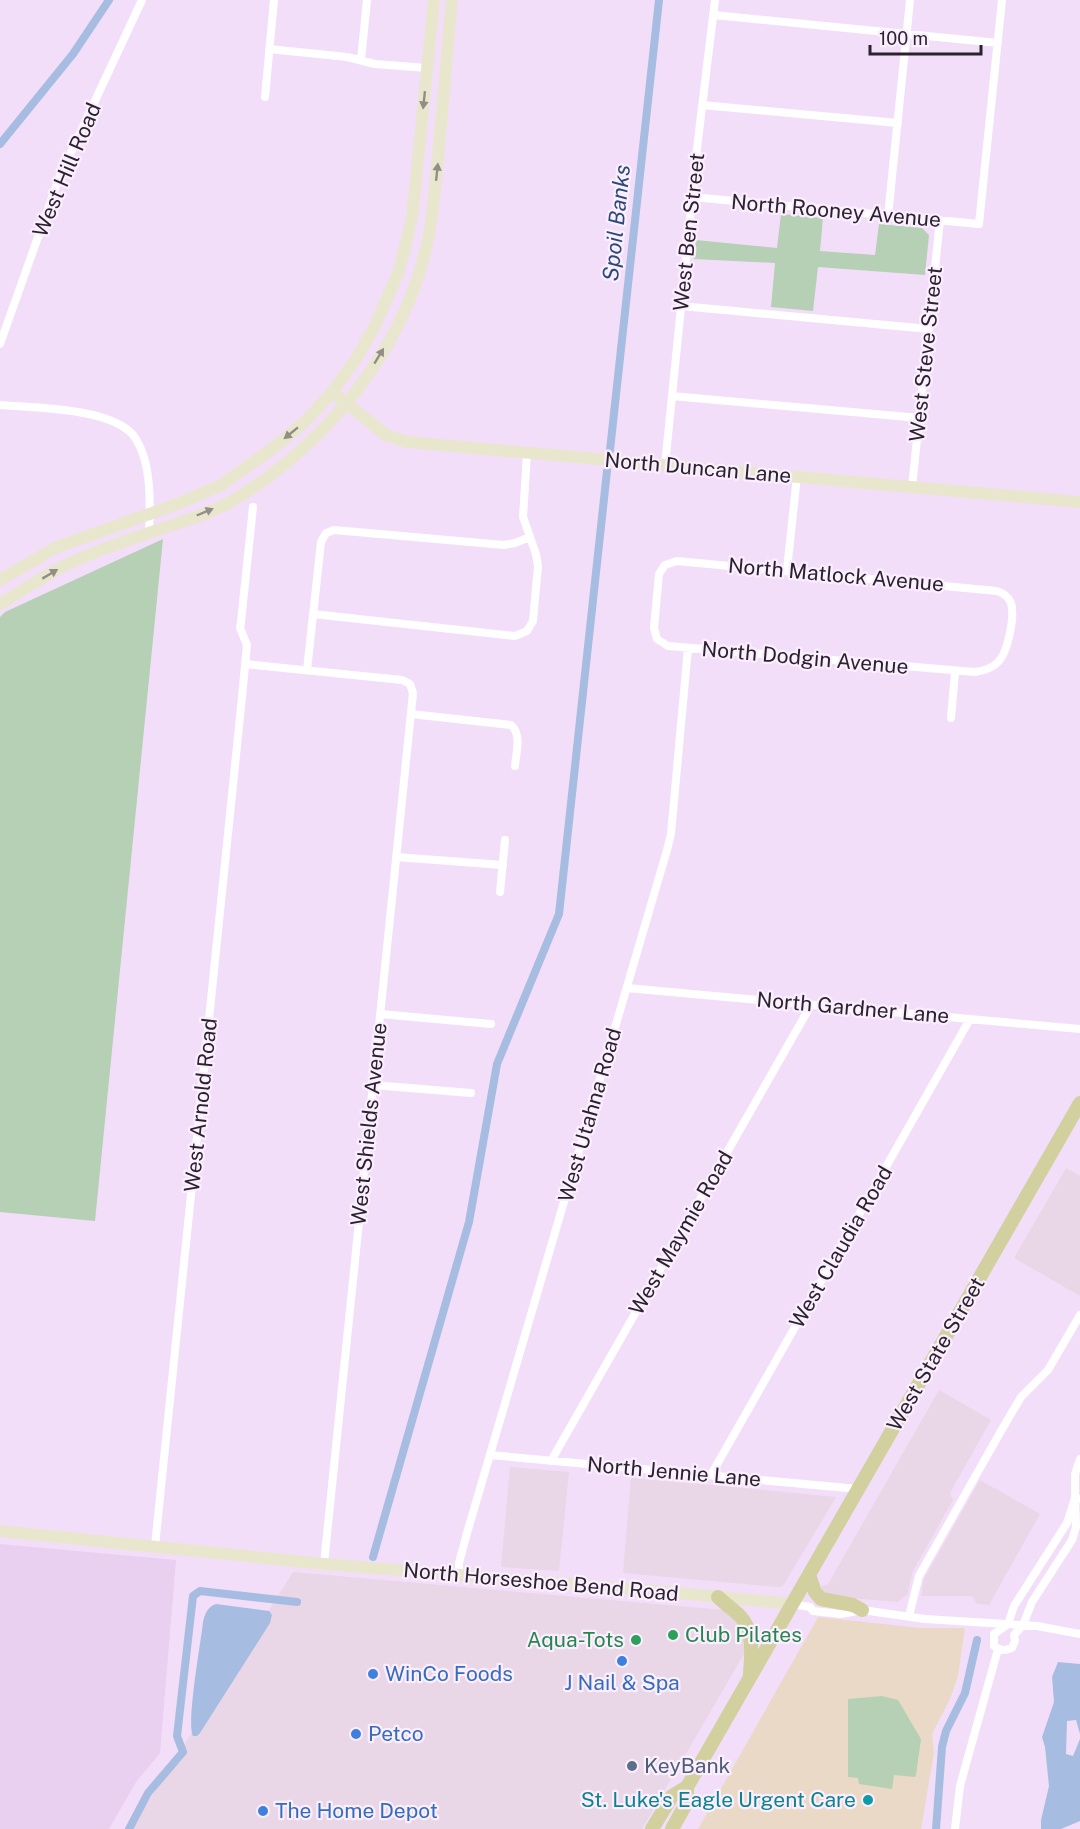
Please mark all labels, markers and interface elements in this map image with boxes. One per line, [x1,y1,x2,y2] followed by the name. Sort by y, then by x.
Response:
[870,18,981,56] scale bar
[879,28,928,49] text: 100 m
[419,91,429,110] one-way arrow
[27,99,106,241] street label: West Hill Road
[668,151,709,312] street label: West Ben Street
[432,162,442,181] one-way arrow
[597,163,635,283] water label: Spoil Banks
[730,189,942,232] street label: North Rooney Avenue
[904,265,947,443] street label: West Steve Street
[374,348,385,364] one-way arrow
[283,427,299,440] one-way arrow
[604,447,792,488] street label: North Duncan Lane
[196,508,213,517] one-way arrow
[727,553,945,596] street label: North Matlock Avenue
[42,569,59,579] one-way arrow
[701,636,910,679] street label: North Dodgin Avenue
[756,987,950,1028] street label: North Gardner Lane
[179,1017,222,1193] street label: West Arnold Road
[345,1021,392,1227] street label: West Shields Avenue
[553,1025,626,1205] street label: West Utahna Road
[623,1146,738,1319] street label: West Maymie Road
[784,1161,897,1332] street label: West Claudia Road
[881,1272,990,1435] street label: West State Street
[586,1451,762,1492] street label: North Jennie Lane
[402,1557,680,1606] street label: North Horseshoe Bend Road
[685,1622,802,1647] place label: Club Pilates
[527,1627,624,1652] place label: Aqua-Tots
[666,1628,680,1642] marker: Club Pilates
[629,1633,643,1647] marker: Aqua-Tots
[615,1654,629,1668] marker: J Nail & Spa
[385,1661,513,1686] place label: WinCo Foods
[366,1667,380,1681] marker: WinCo Foods
[564,1670,680,1695] place label: J Nail & Spa
[368,1721,424,1746] place label: Petco
[349,1727,363,1741] marker: Petco
[644,1753,731,1778] place label: KeyBank
[625,1759,639,1773] marker: KeyBank
[581,1787,856,1812] place label: St. Luke's Eagle Urgent Care
[861,1793,875,1807] marker: St. Luke's Eagle Urgent Care
[275,1798,438,1823] place label: The Home Depot
[256,1804,270,1818] marker: The Home Depot

